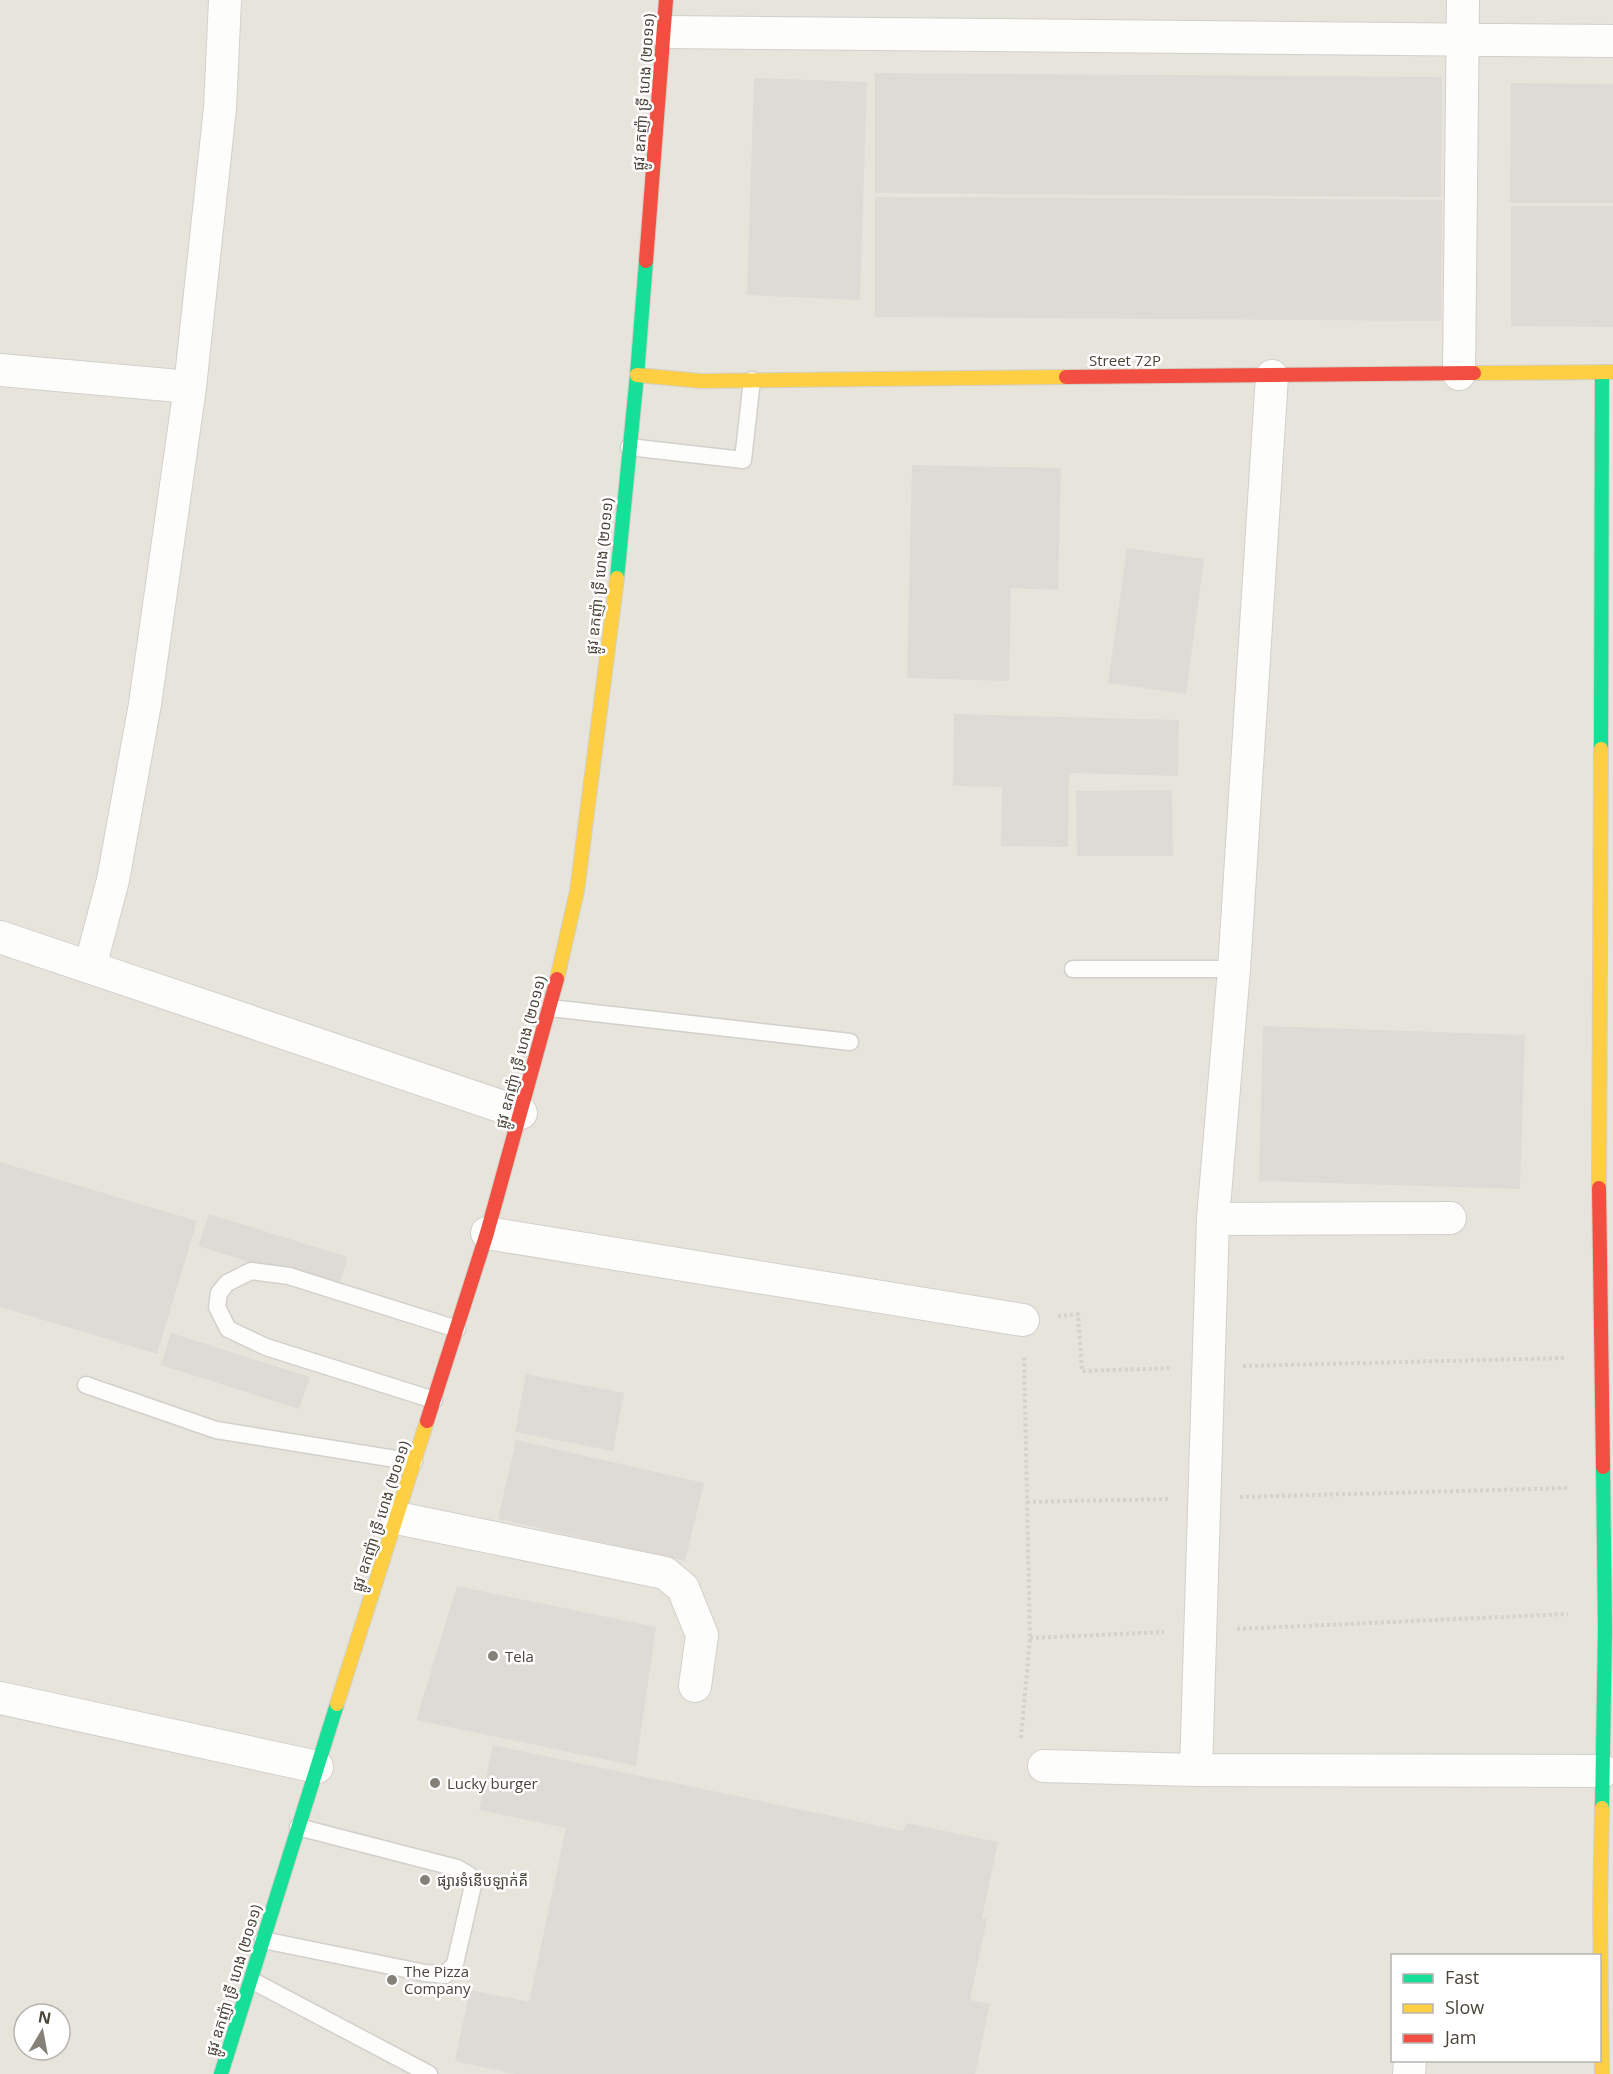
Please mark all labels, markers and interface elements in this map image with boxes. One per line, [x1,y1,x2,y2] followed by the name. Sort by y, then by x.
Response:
[628,13,663,172] street label: ផ្លូវ ឧកញ៉ា ទ្រី ហេង (២០១១)
[1089,350,1161,370] street label: Street 72P
[581,497,622,656] street label: ផ្លូវ ឧកញ៉ា ទ្រី ហេង (២០១១)
[490,973,554,1132] street label: ផ្លូវ ឧកញ៉ា ទ្រី ហេង (២០១១)
[346,1438,418,1595] street label: ផ្លូវ ឧកញ៉ា ទ្រី ហេង (២០១១)
[505,1646,534,1666] place label: Tela
[486,1649,500,1663] marker: Tela
[447,1773,538,1793] place label: Lucky burger
[428,1776,442,1790] marker: Lucky burger
[437,1870,528,1890] place label: ផ្សារទំនើបឡាក់គី
[418,1873,432,1887] marker: ផ្សារទំនើបឡាក់គី
[200,1902,270,2060] street label: ផ្លូវ ឧកញ៉ា ទ្រី ហេង (២០១១)
[1391,1954,1601,2062] legend
[404,1961,471,1998] place label: The Pizza Company
[1445,1965,1479,1989] text: Fast
[385,1973,399,1987] marker: The Pizza Company
[1445,1995,1484,2019] text: Slow
[12,2002,72,2062] north arrow
[36,2005,53,2029] text: N
[1443,2025,1477,2049] text: Jam

